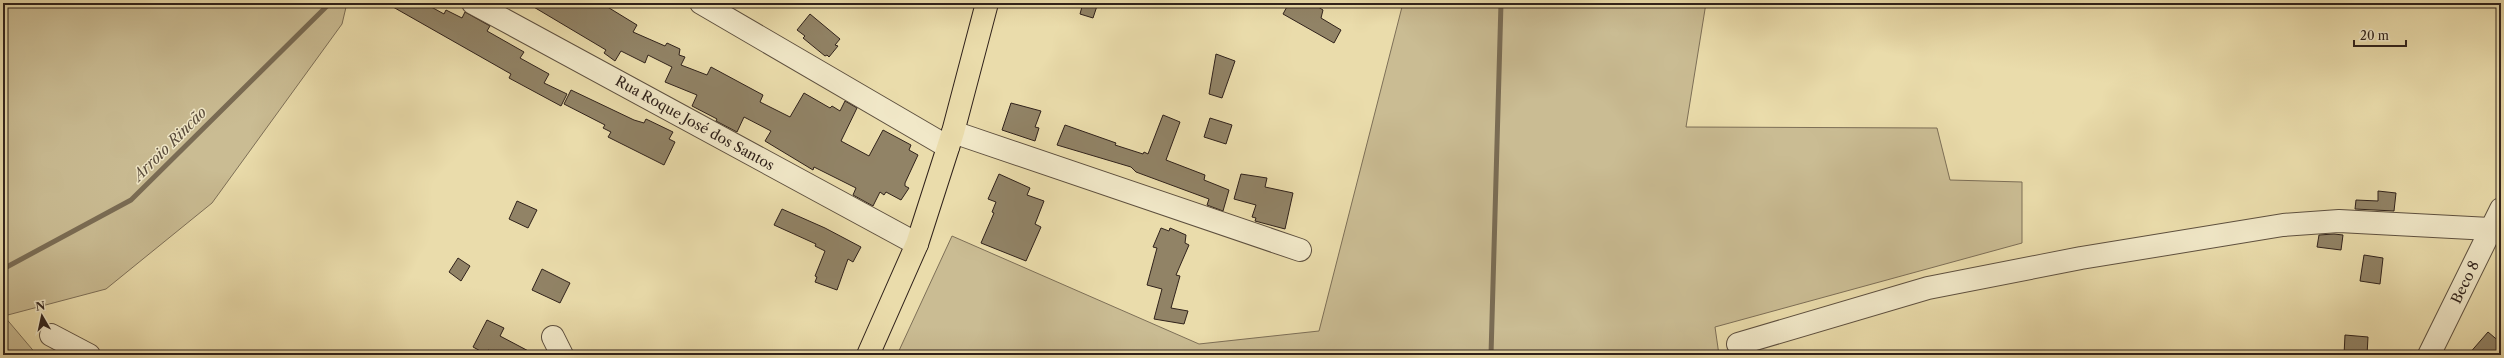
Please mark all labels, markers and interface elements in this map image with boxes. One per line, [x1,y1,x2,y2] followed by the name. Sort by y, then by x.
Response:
[2354,22,2406,48] scale bar
[2360,28,2389,43] text: 20 m
[612,72,778,174] street label: Rua Roque José dos Santos
[127,103,211,186] water label: Arroio Rincão
[2447,258,2483,306] street label: Beco 8
[22,296,62,336] north arrow
[35,298,47,314] text: N

